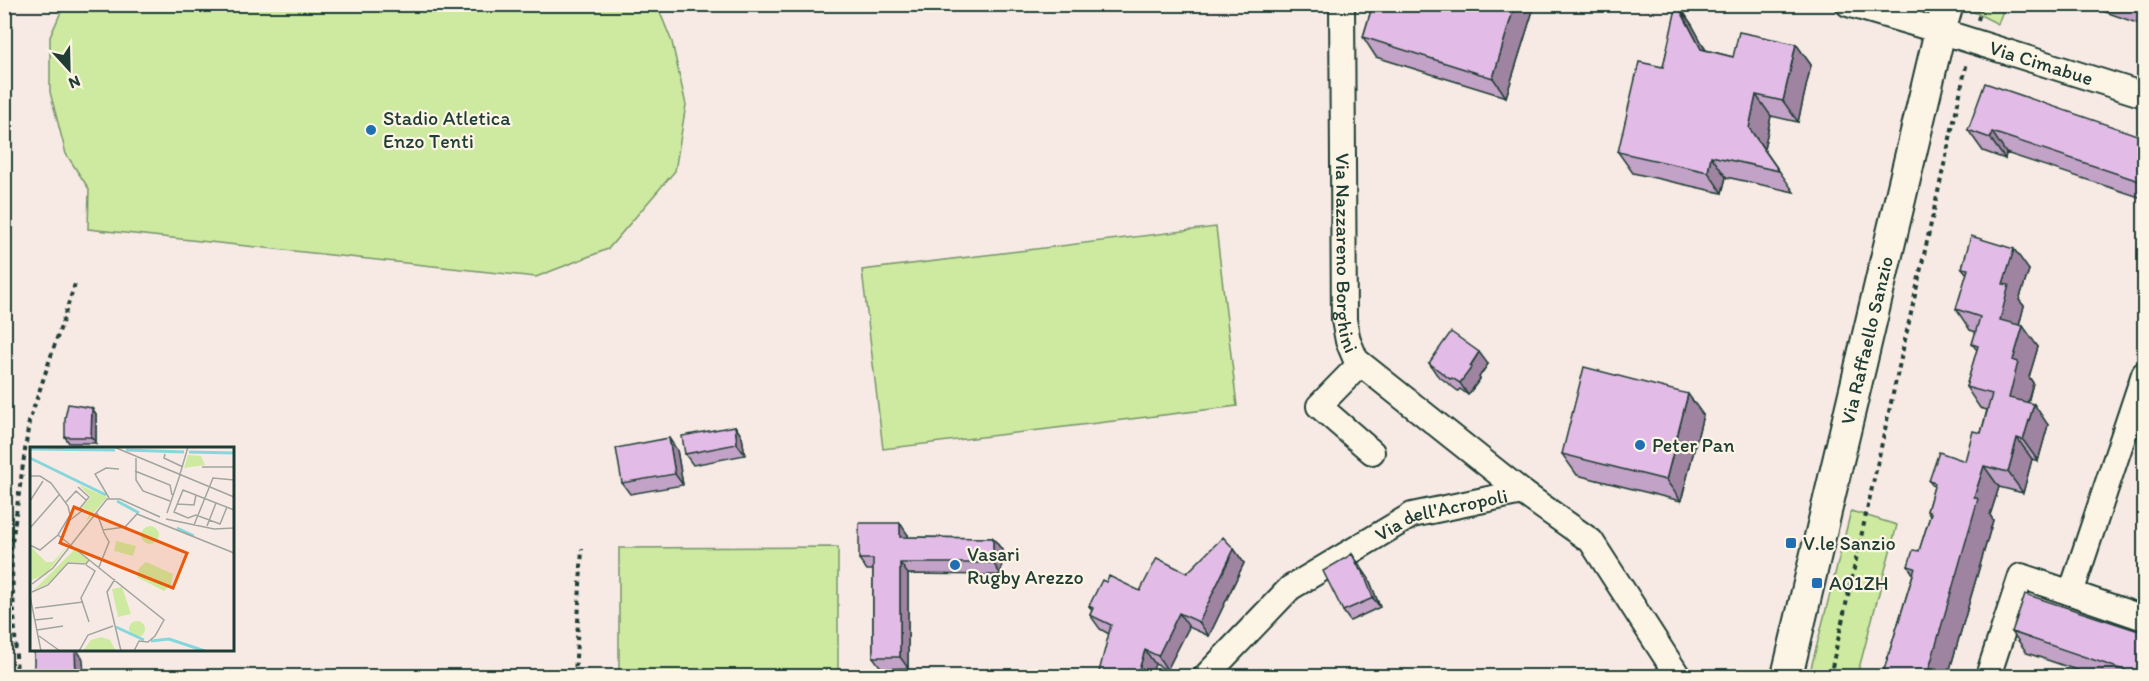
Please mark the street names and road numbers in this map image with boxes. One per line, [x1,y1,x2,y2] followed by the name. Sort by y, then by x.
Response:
[1986,35,2096,90] street label: Via Cimabue
[1331,153,1364,356] street label: Via Nazzareno Borghini
[1835,254,1898,427] street label: Via Raffaello Sanzio
[1371,483,1510,546] street label: Via dell'Acropoli

